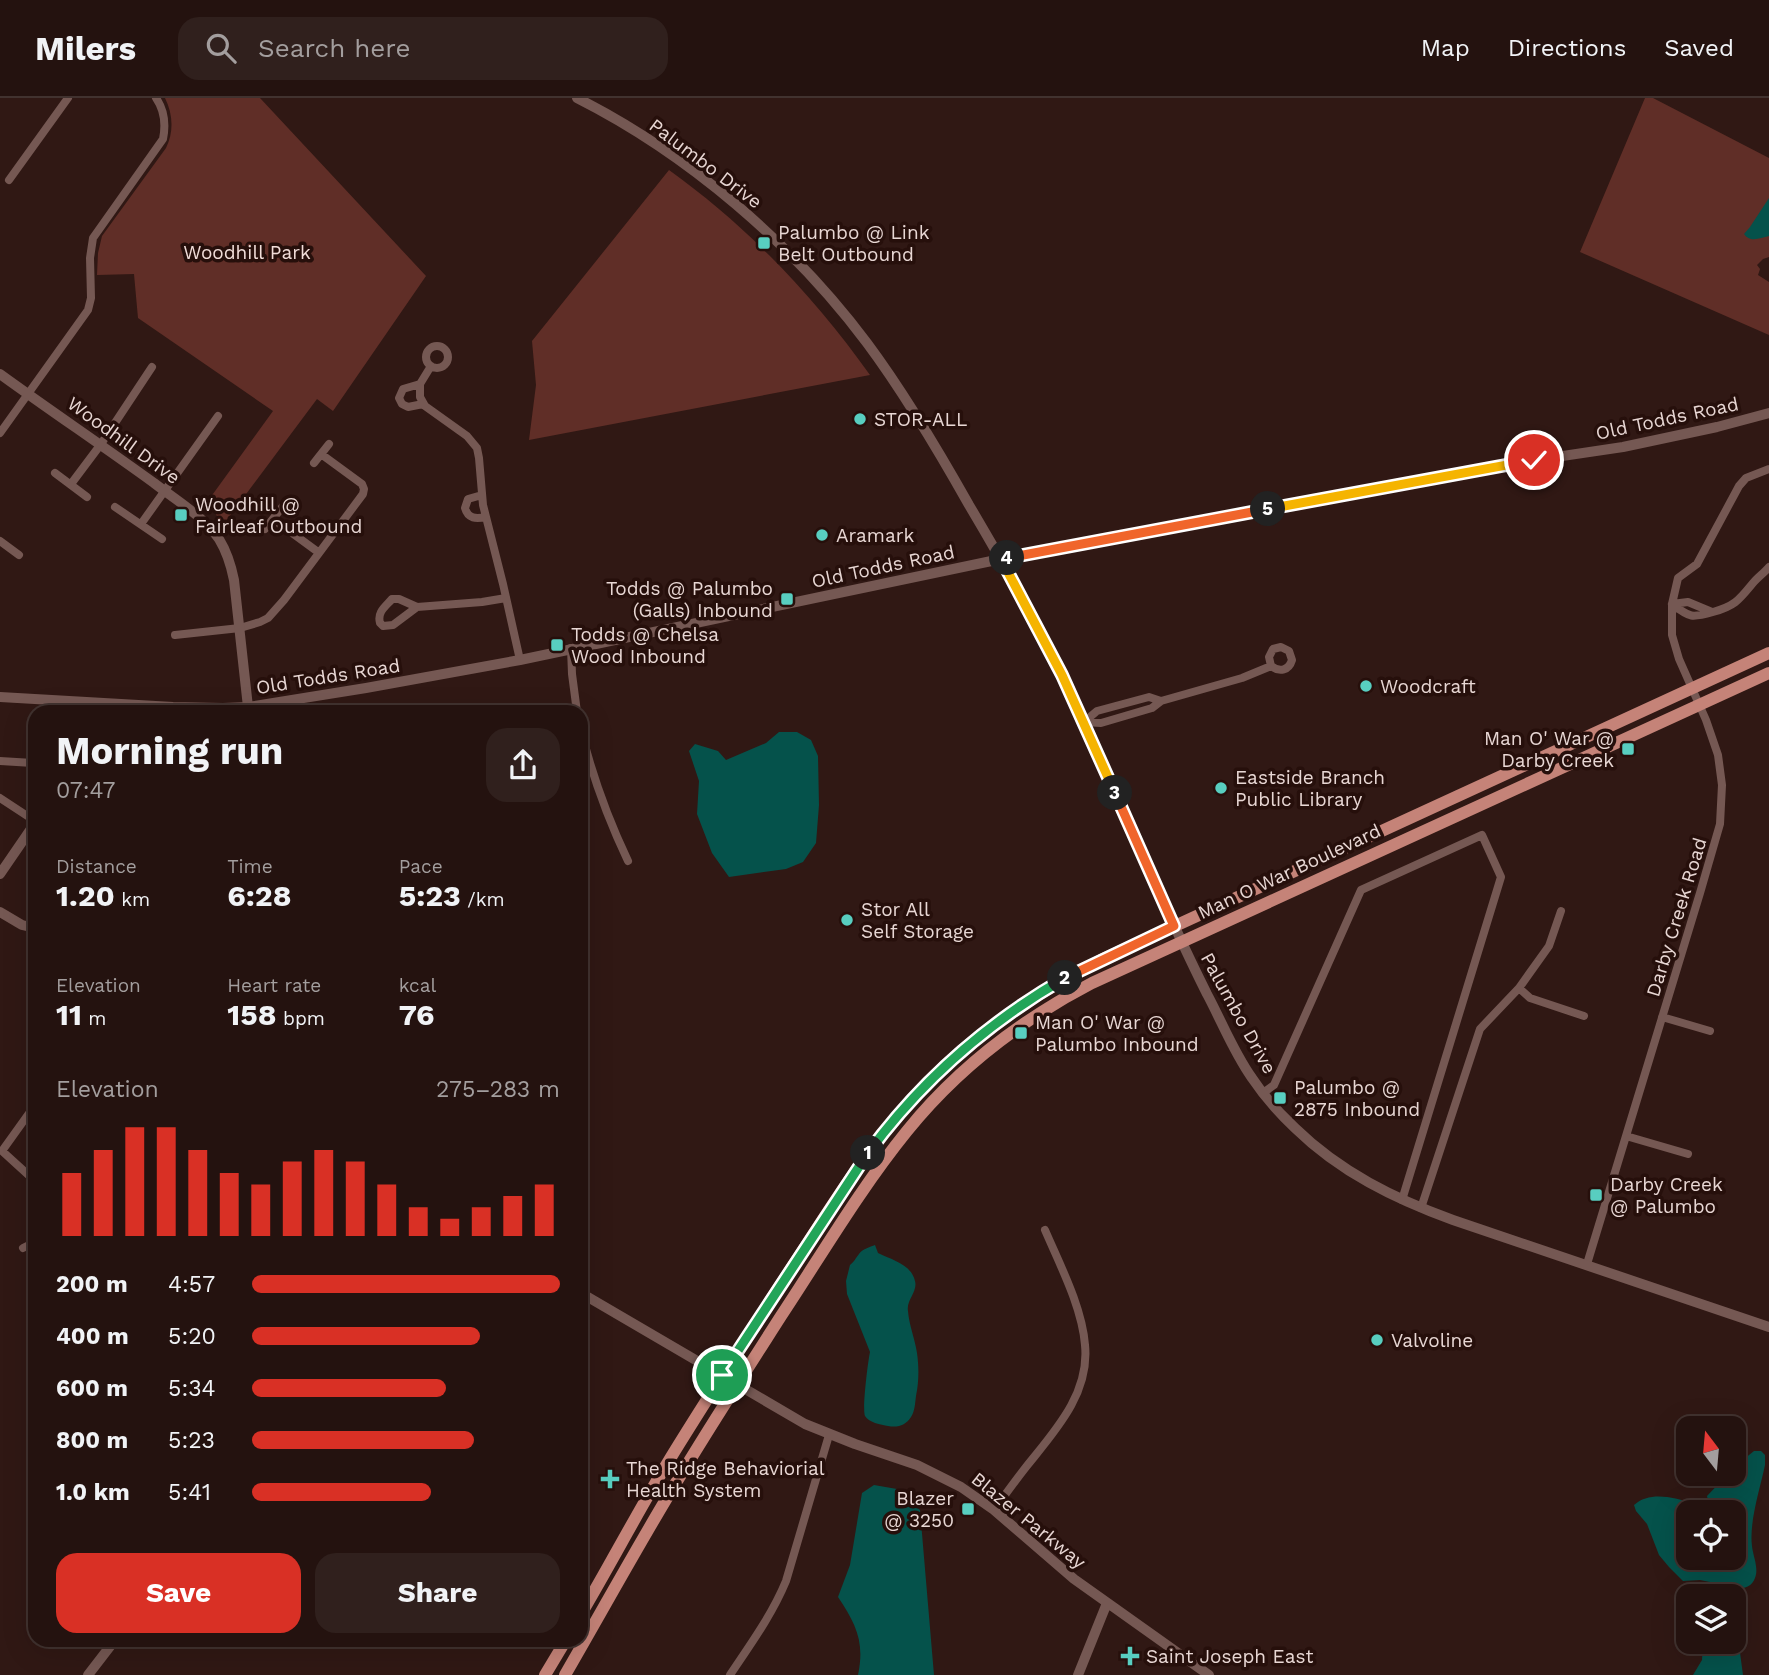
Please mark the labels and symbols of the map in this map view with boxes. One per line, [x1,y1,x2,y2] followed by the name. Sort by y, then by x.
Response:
[645,114,767,213] street label: Palumbo Drive
[778,221,930,266] place label: Palumbo @ Link Belt Outbound
[756,235,772,251] marker: Palumbo @ Link Belt Outbound
[183,241,311,264] park label: Woodhill Park
[63,392,185,489] street label: Woodhill Drive
[1594,392,1741,445] street label: Old Todds Road
[874,408,967,431] place label: STOR-ALL
[852,411,868,427] marker: STOR-ALL
[1504,430,1564,490] pin
[1250,492,1286,526] pin: 5
[195,493,362,538] place label: Woodhill @ Fairleaf Outbound
[173,507,189,523] marker: Woodhill @ Fairleaf Outbound
[836,524,914,547] place label: Aramark
[814,527,830,543] marker: Aramark
[810,540,957,593] street label: Old Todds Road
[990,540,1024,575] pin: 4
[606,577,773,622] place label: Todds @ Palumbo (Galls) Inbound
[779,591,795,607] marker: Todds @ Palumbo (Galls) Inbound
[571,623,719,668] place label: Todds @ Chelsa Wood Inbound
[549,637,565,653] marker: Todds @ Chelsa Wood Inbound
[254,654,402,699] street label: Old Todds Road
[1380,675,1476,698] place label: Woodcraft
[1358,678,1374,694] marker: Woodcraft
[1484,727,1614,772] place label: Man O' War @ Darby Creek
[1620,741,1636,757] marker: Man O' War @ Darby Creek
[1235,766,1385,811] place label: Eastside Branch Public Library
[1098,776,1132,810] pin: 3
[1213,780,1229,796] marker: Eastside Branch Public Library
[1194,819,1384,924] street label: Man O War Boulevard
[1641,835,1712,1000] street label: Darby Creek Road
[861,898,974,943] place label: Stor All Self Storage
[839,912,855,928] marker: Stor All Self Storage
[1196,949,1281,1078] street label: Palumbo Drive
[1048,960,1082,996] pin: 2
[1035,1011,1199,1056] place label: Man O' War @ Palumbo Inbound
[1013,1025,1029,1041] marker: Man O' War @ Palumbo Inbound
[1294,1076,1420,1121] place label: Palumbo @ 2875 Inbound
[1272,1090,1288,1106] marker: Palumbo @ 2875 Inbound
[850,1136,886,1170] pin: 1
[1610,1173,1723,1218] place label: Darby Creek @ Palumbo
[1588,1187,1604,1203] marker: Darby Creek @ Palumbo
[1391,1329,1473,1352] place label: Valvoline
[1369,1332,1385,1348] marker: Valvoline
[692,1345,752,1405] pin
[1676,1416,1746,1486] north arrow
[626,1457,825,1502] place label: The Ridge Behaviorial Health System
[967,1467,1091,1574] street label: Blazer Parkway
[600,1469,620,1489] marker: The Ridge Behaviorial Health System
[884,1487,954,1532] place label: Blazer @ 3250
[960,1501,976,1517] marker: Blazer @ 3250
[1146,1645,1313,1668] place label: Saint Joseph East
[1120,1646,1140,1666] marker: Saint Joseph East

